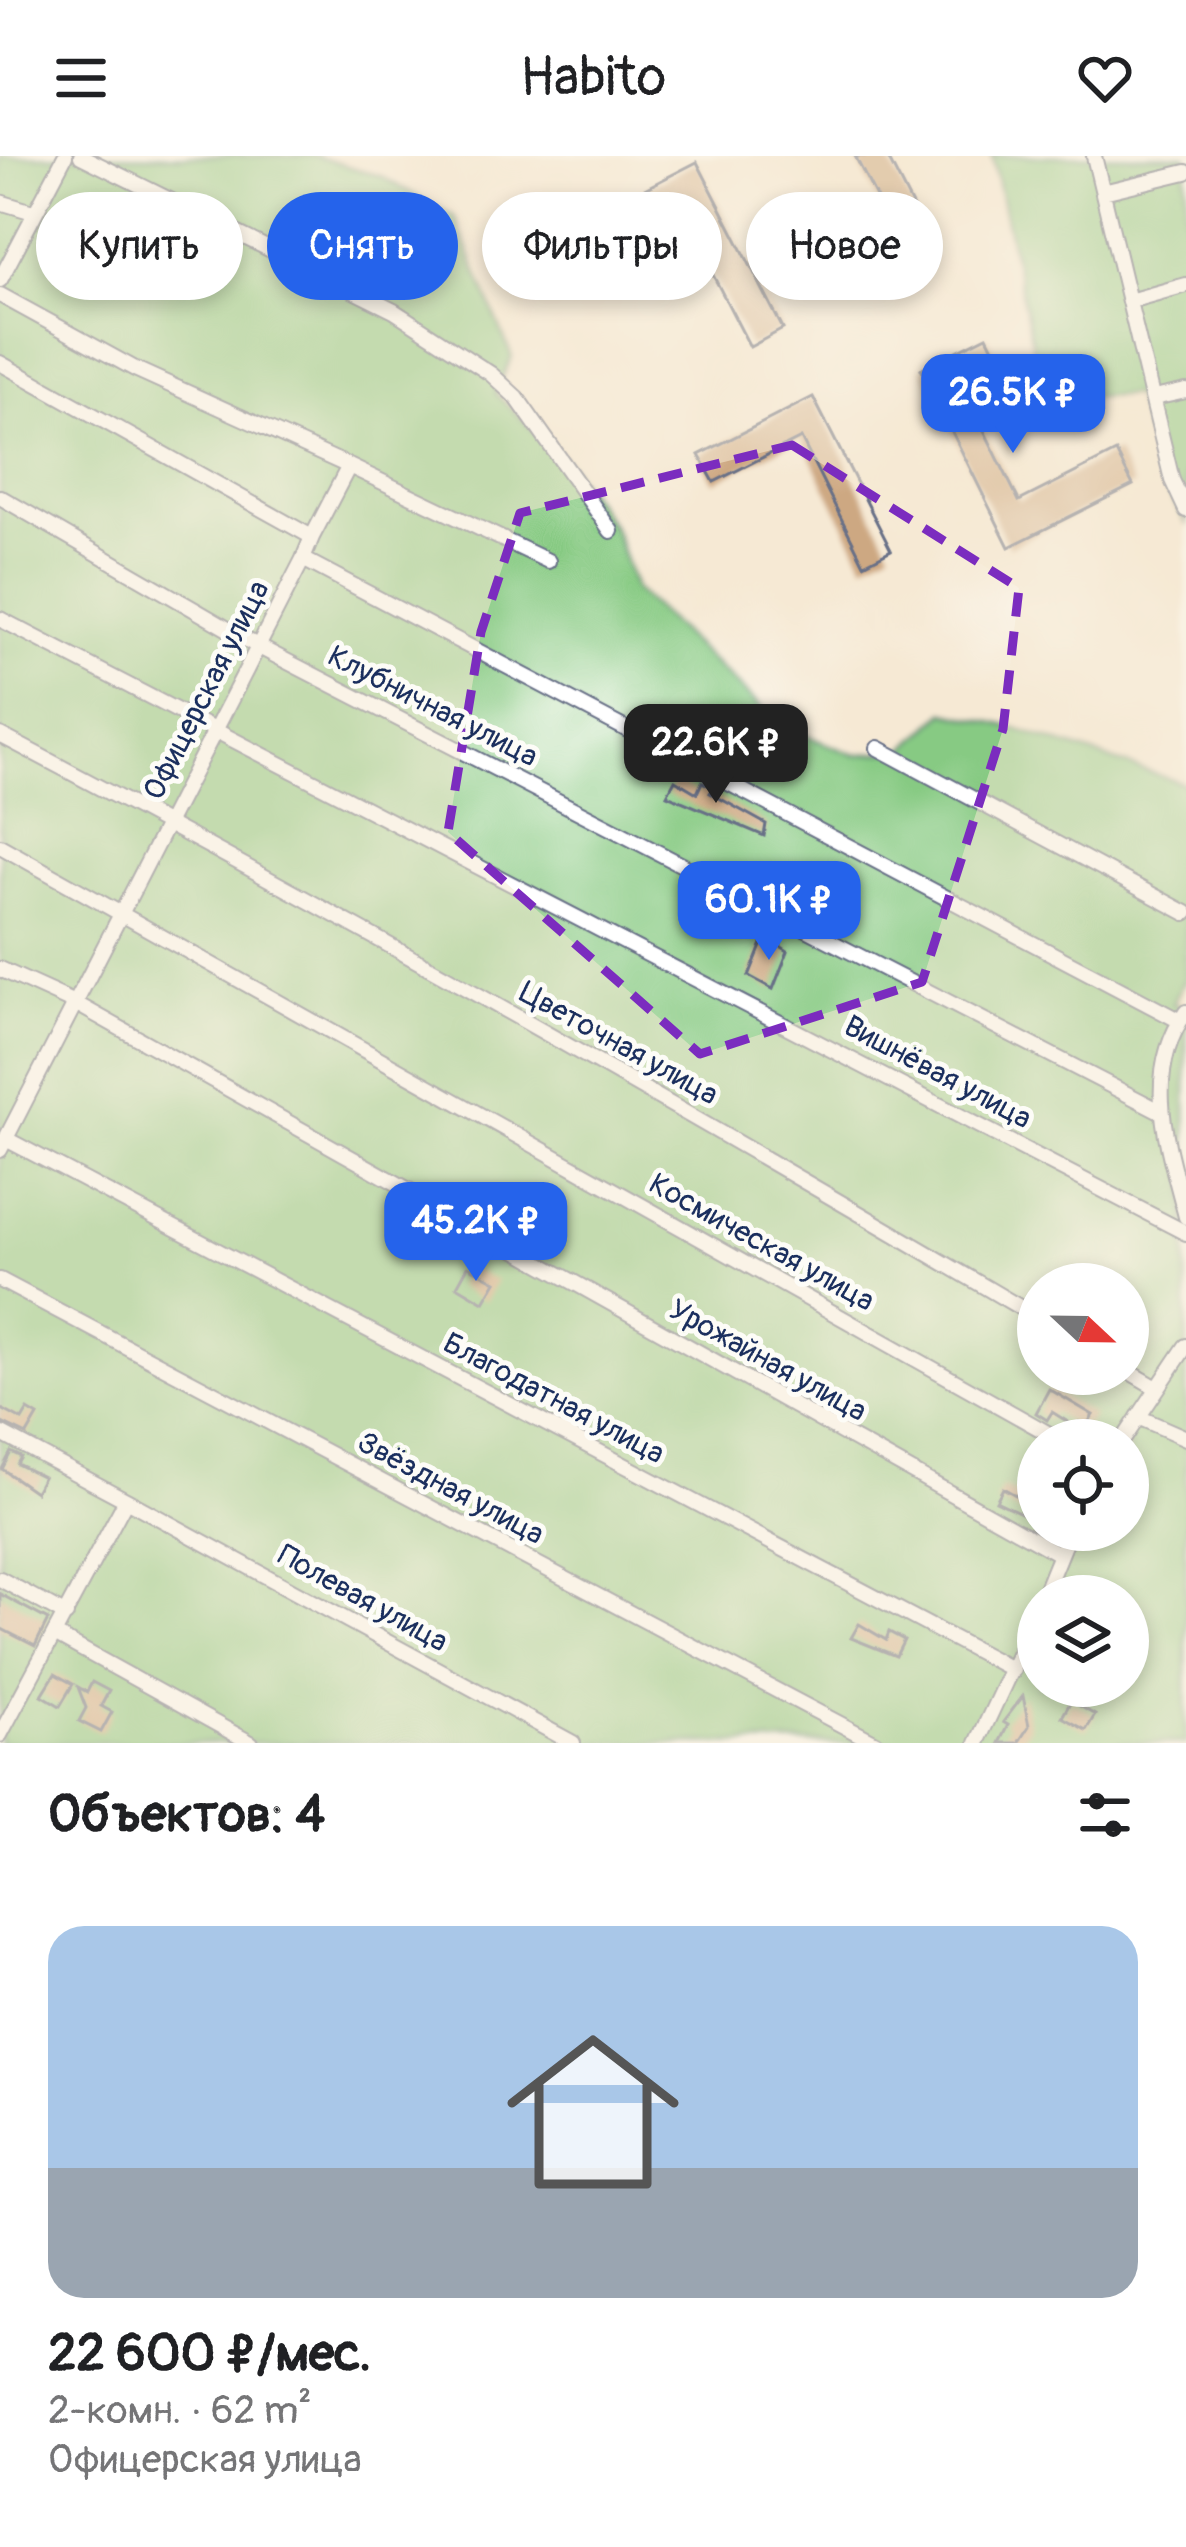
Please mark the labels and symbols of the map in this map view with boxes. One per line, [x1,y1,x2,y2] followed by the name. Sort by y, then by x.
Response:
[902,354,1124,456] pin: 26.5K ₽
[135,574,278,806] street label: Офицерская улица
[322,638,544,775] street label: Клубничная улица
[605,704,827,806] pin: 22.6K ₽
[658,861,880,963] pin: 60.1K ₽
[513,974,725,1113] street label: Цветочная улица
[838,1008,1038,1137] street label: Вишнёвая улица
[643,1165,881,1320] street label: Космическая улица
[365,1182,587,1284] pin: 45.2K ₽
[1017,1263,1149,1395] north arrow
[663,1291,873,1430] street label: Урожайная улица
[437,1325,671,1472] street label: Благодатная улица
[351,1424,550,1553] street label: Звёздная улица
[271,1537,454,1660] street label: Полевая улица

